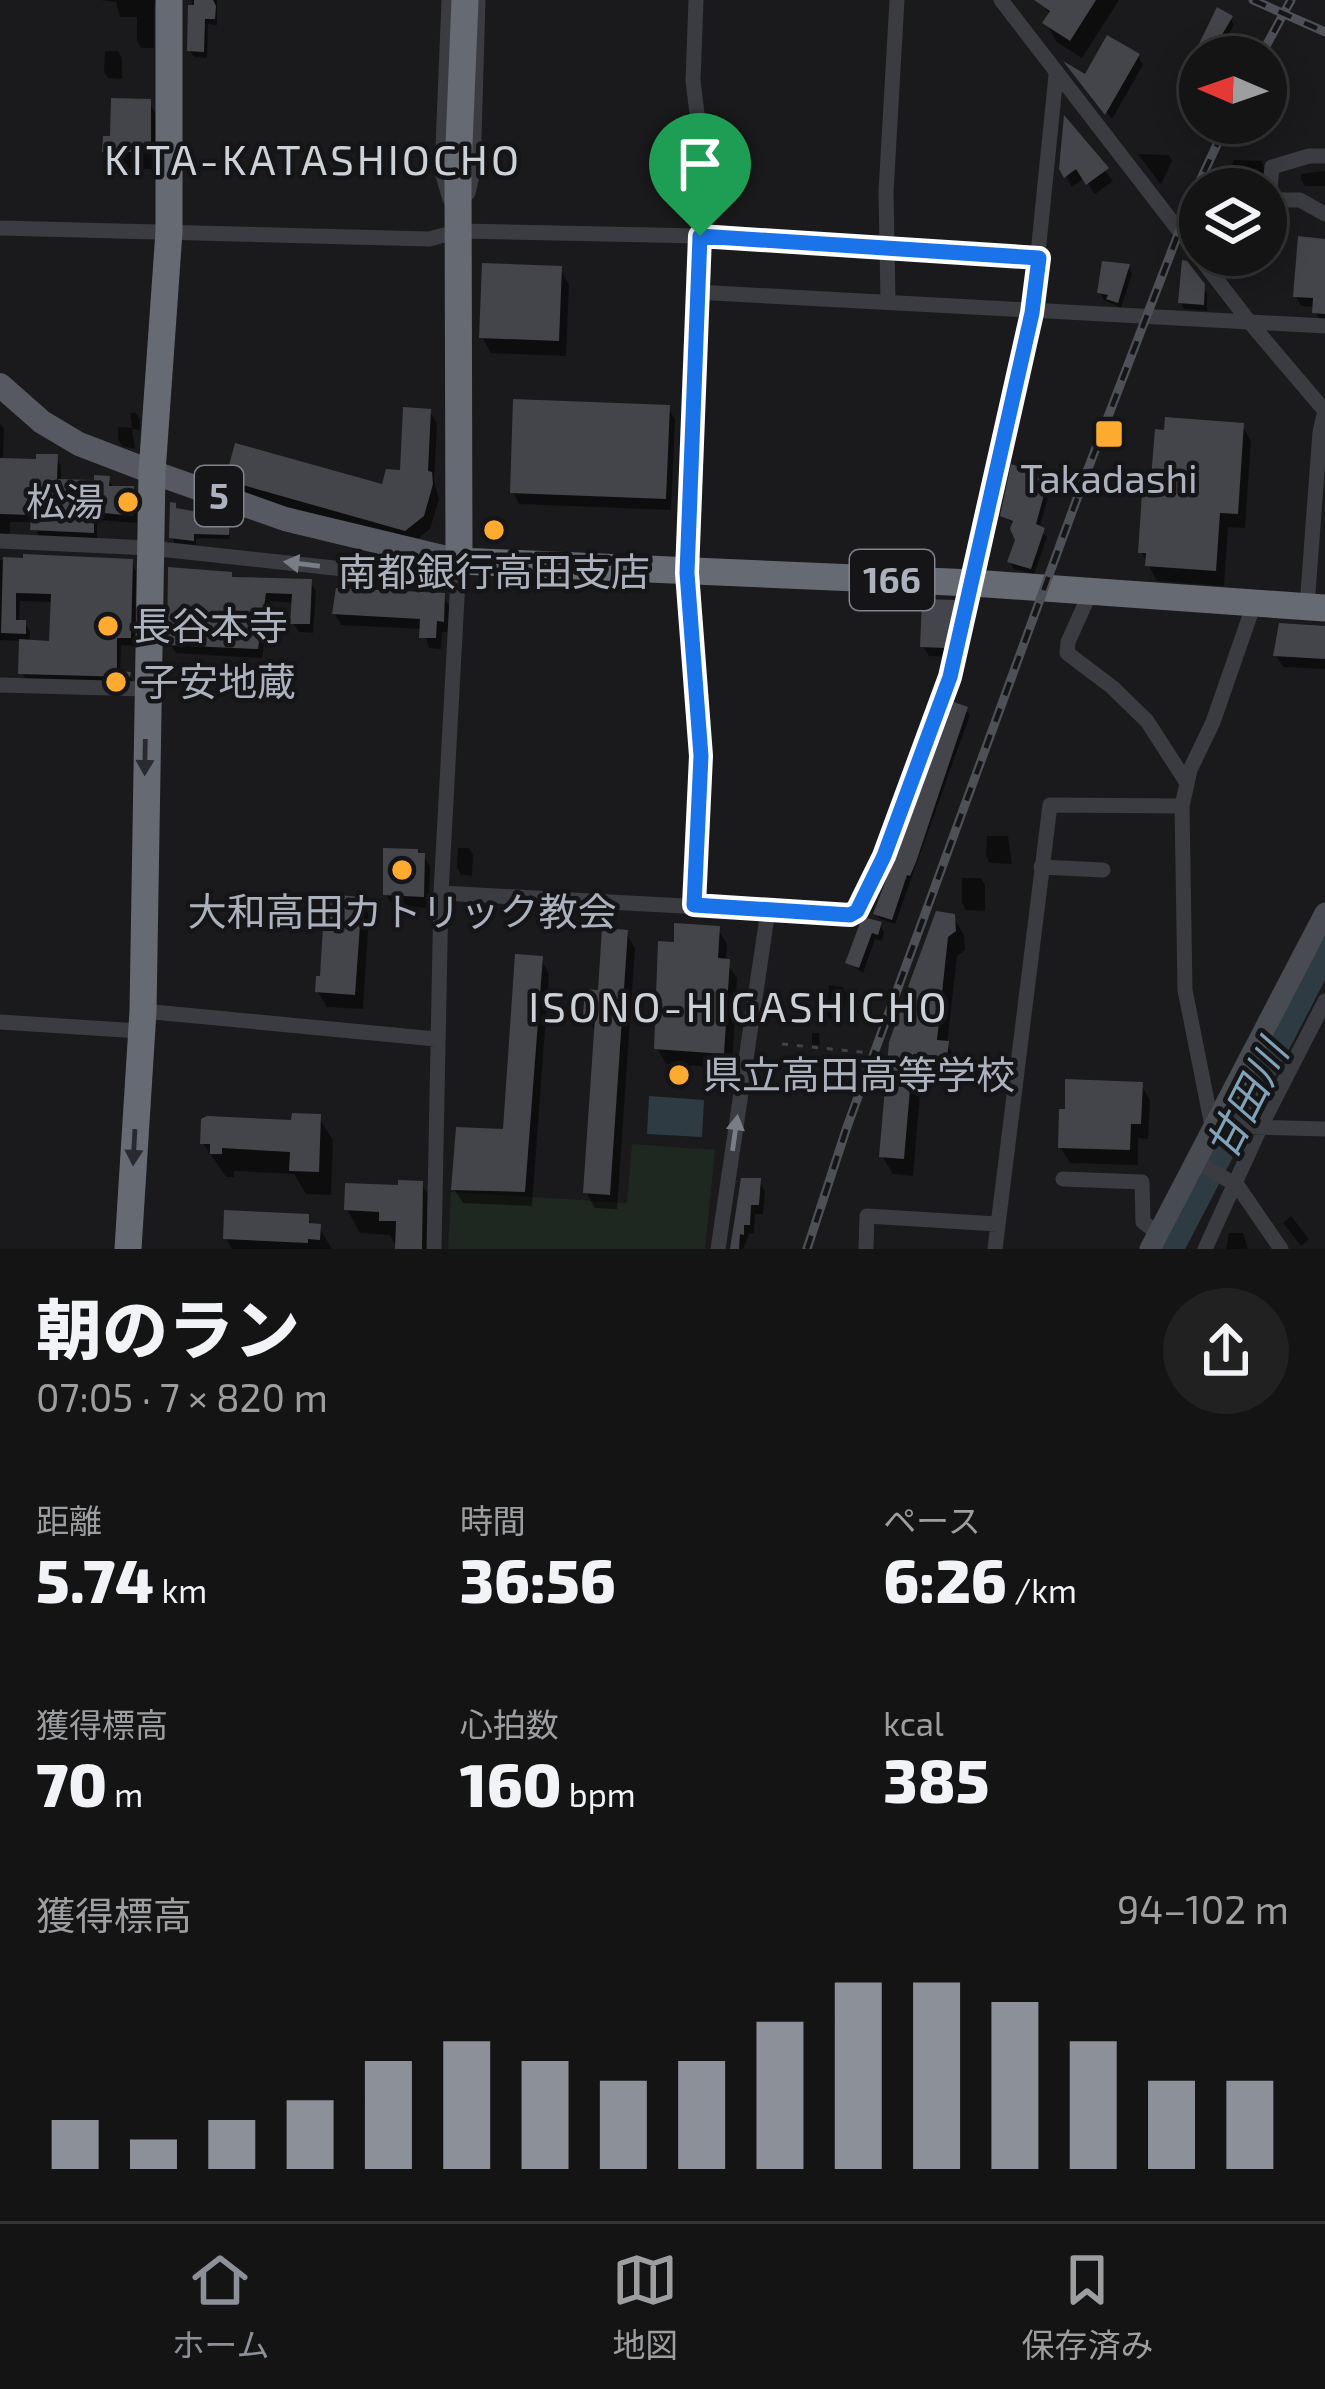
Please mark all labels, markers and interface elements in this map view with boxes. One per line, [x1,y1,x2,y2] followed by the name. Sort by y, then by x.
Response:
[1179,36,1287,144] north arrow
[1179,36,1287,276] map controls
[649,113,751,236] pin
[667,131,733,197] icon: arrive
[104,133,522,183] district label: KITA-KATASHIOCHO
[1179,168,1287,276] button: layers
[1093,418,1125,450] marker: Takadashi
[1020,454,1198,501] place label: Takadashi
[195,466,243,526] road number: 5
[26,477,104,524] place label: 松湯
[115,489,141,515] marker: 松湯
[481,517,507,543] marker: 南都銀行高田支店
[338,547,650,594] place label: 南都銀行高田支店
[850,550,934,610] road number: 166
[283,554,320,573] one-way arrow
[132,601,288,648] place label: 長谷本寺
[95,613,121,639] marker: 長谷本寺
[140,657,296,704] place label: 子安地蔵
[103,669,129,695] marker: 子安地蔵
[135,739,155,777] one-way arrow
[389,857,415,883] marker: 大和高田カトリック教会
[187,887,617,934] place label: 大和高田カトリック教会
[528,980,950,1030] district label: ISONO-HIGASHICHO
[1194,1028,1298,1167] water label: 甘田川
[703,1050,1015,1097] place label: 県立高田高等学校
[666,1062,692,1088] marker: 県立高田高等学校
[726,1114,745,1151] one-way arrow
[124,1129,143,1166] one-way arrow
[36,1288,300,1367] text: 朝のラン
[1163,1288,1289,1414] button: share
[36,1373,328,1420] text: 07:05 · 7 × 820 m
[36,1500,102,1540] text: 距離
[460,1500,526,1540] text: 時間
[883,1500,981,1540] text: ペース
[36,1543,154,1615] text: 5.74
[460,1543,616,1615] text: 36:56
[883,1543,1007,1615] text: 6:26
[154,1570,207,1610] text: km
[1007,1570,1077,1610] text: /km
[883,1703,944,1743] text: kcal
[36,1704,168,1744] text: 獲得標高
[460,1704,559,1744] text: 心拍数
[883,1743,989,1815] text: 385
[36,1747,107,1819] text: 70
[460,1747,561,1819] text: 160
[107,1774,143,1814] text: m
[561,1774,636,1814] text: bpm
[1117,1885,1289,1932] text: 94–102 m
[36,1891,192,1938] text: 獲得標高
[171,2247,270,2367] tab: ホーム
[612,2247,678,2367] tab: 地図
[1021,2247,1153,2367] tab: 保存済み

